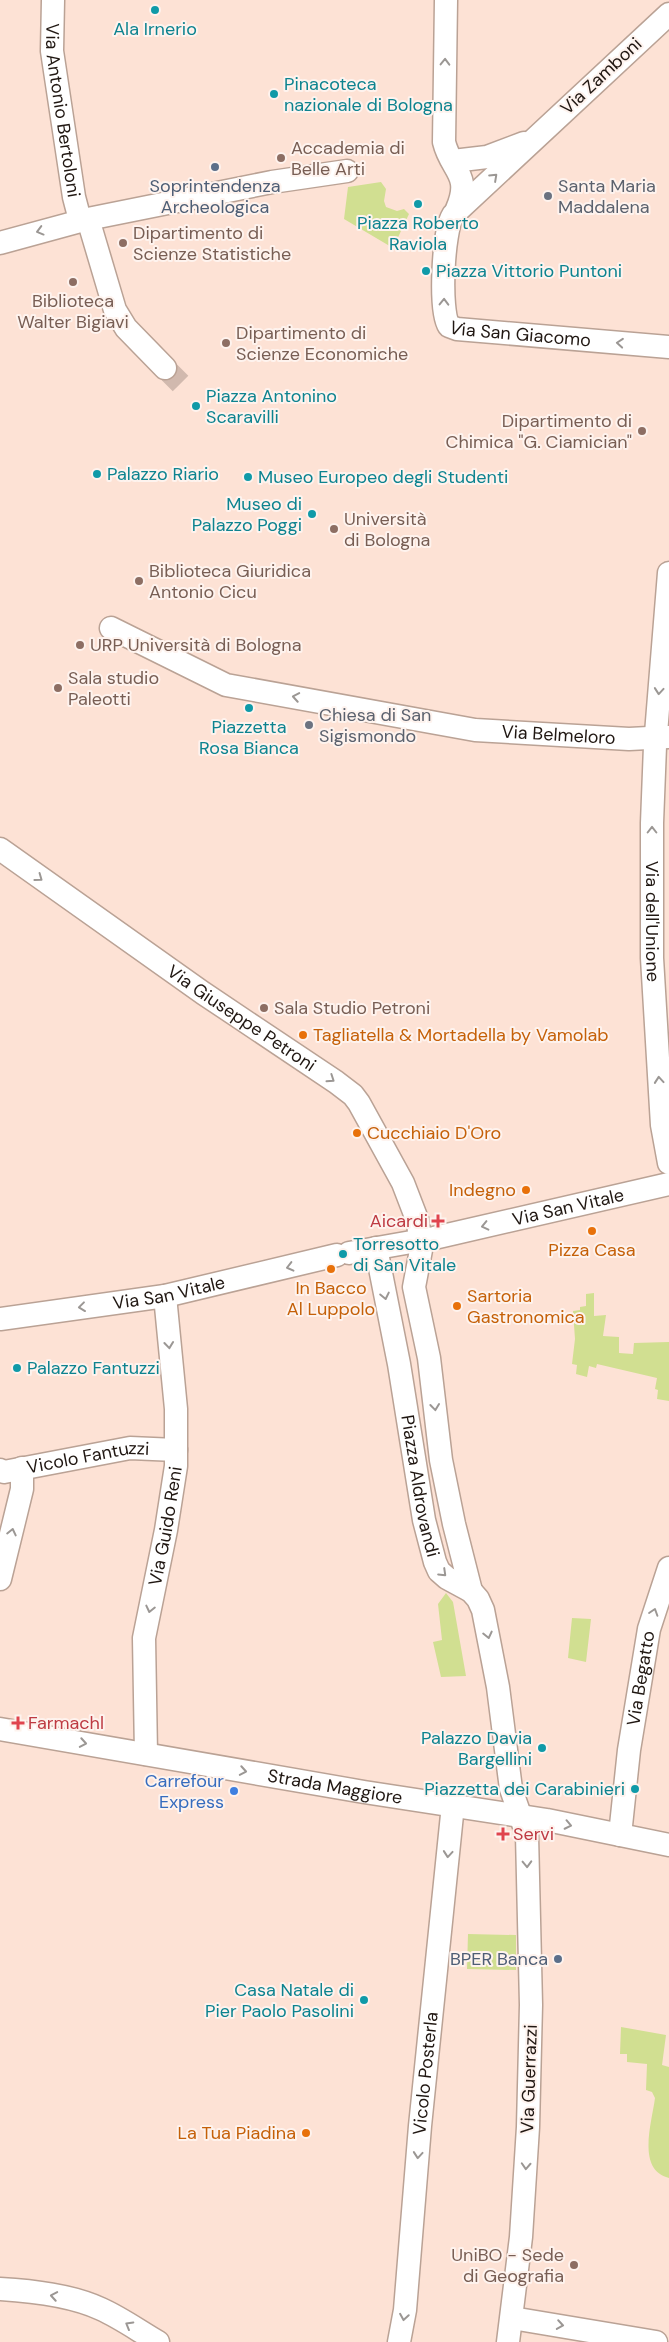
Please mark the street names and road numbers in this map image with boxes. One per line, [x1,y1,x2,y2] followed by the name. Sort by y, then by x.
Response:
[40,23,86,199] street label: Via Antonio Bertoloni
[555,32,647,120] street label: Via Zamboni
[446,315,592,352] street label: Via San Giacomo
[501,720,616,750] street label: Via Belmeloro
[640,861,665,983] street label: Via dell'Unione
[162,959,321,1077] street label: Via Giuseppe Petroni
[510,1183,626,1232] street label: Via San Vitale
[111,1270,227,1315] street label: Via San Vitale
[395,1413,445,1560] street label: Piazza Aldrovandi
[25,1436,150,1479] street label: Vicolo Fantuzzi
[143,1465,188,1588] street label: Via Guido Reni
[621,1629,661,1728] street label: Via Begatto
[266,1764,404,1810] street label: Strada Maggiore
[407,2011,444,2136] street label: Vicolo Posterla
[515,2024,543,2134] street label: Via Guerrazzi

